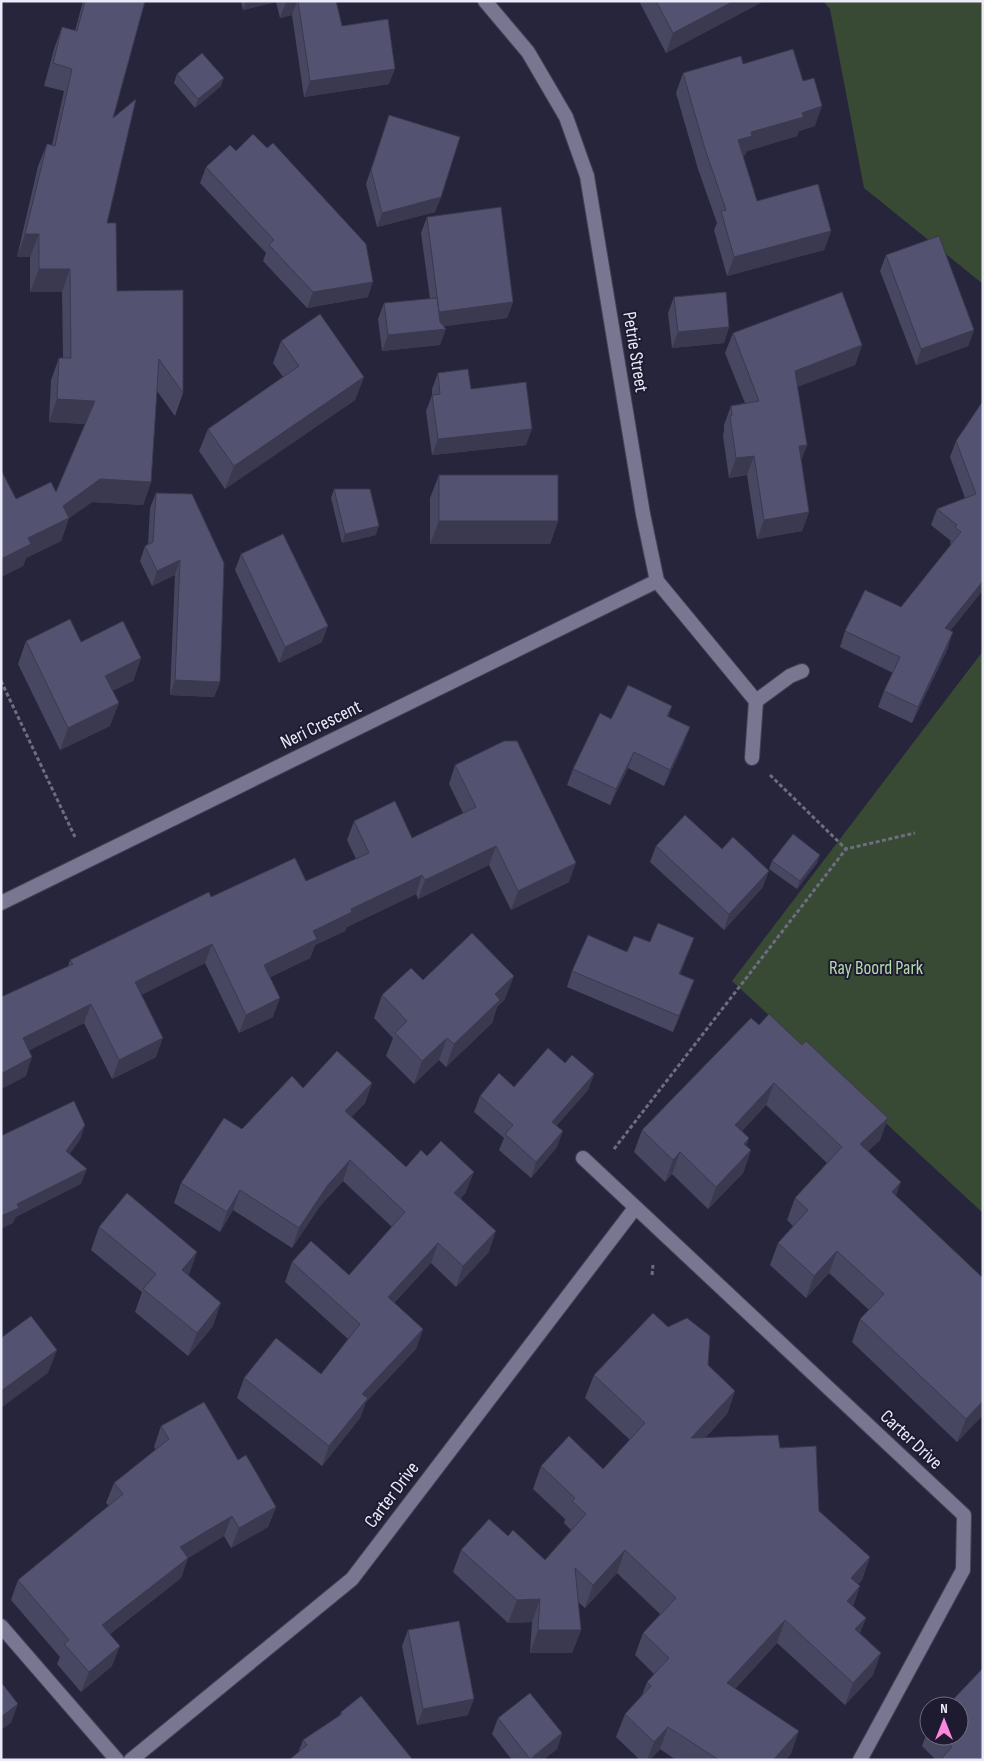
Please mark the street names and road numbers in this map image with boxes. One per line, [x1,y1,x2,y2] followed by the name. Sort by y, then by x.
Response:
[617,310,653,394] street label: Petrie Street
[277,695,365,754] street label: Neri Crescent
[875,1405,947,1475] street label: Carter Drive
[360,1457,424,1533] street label: Carter Drive

